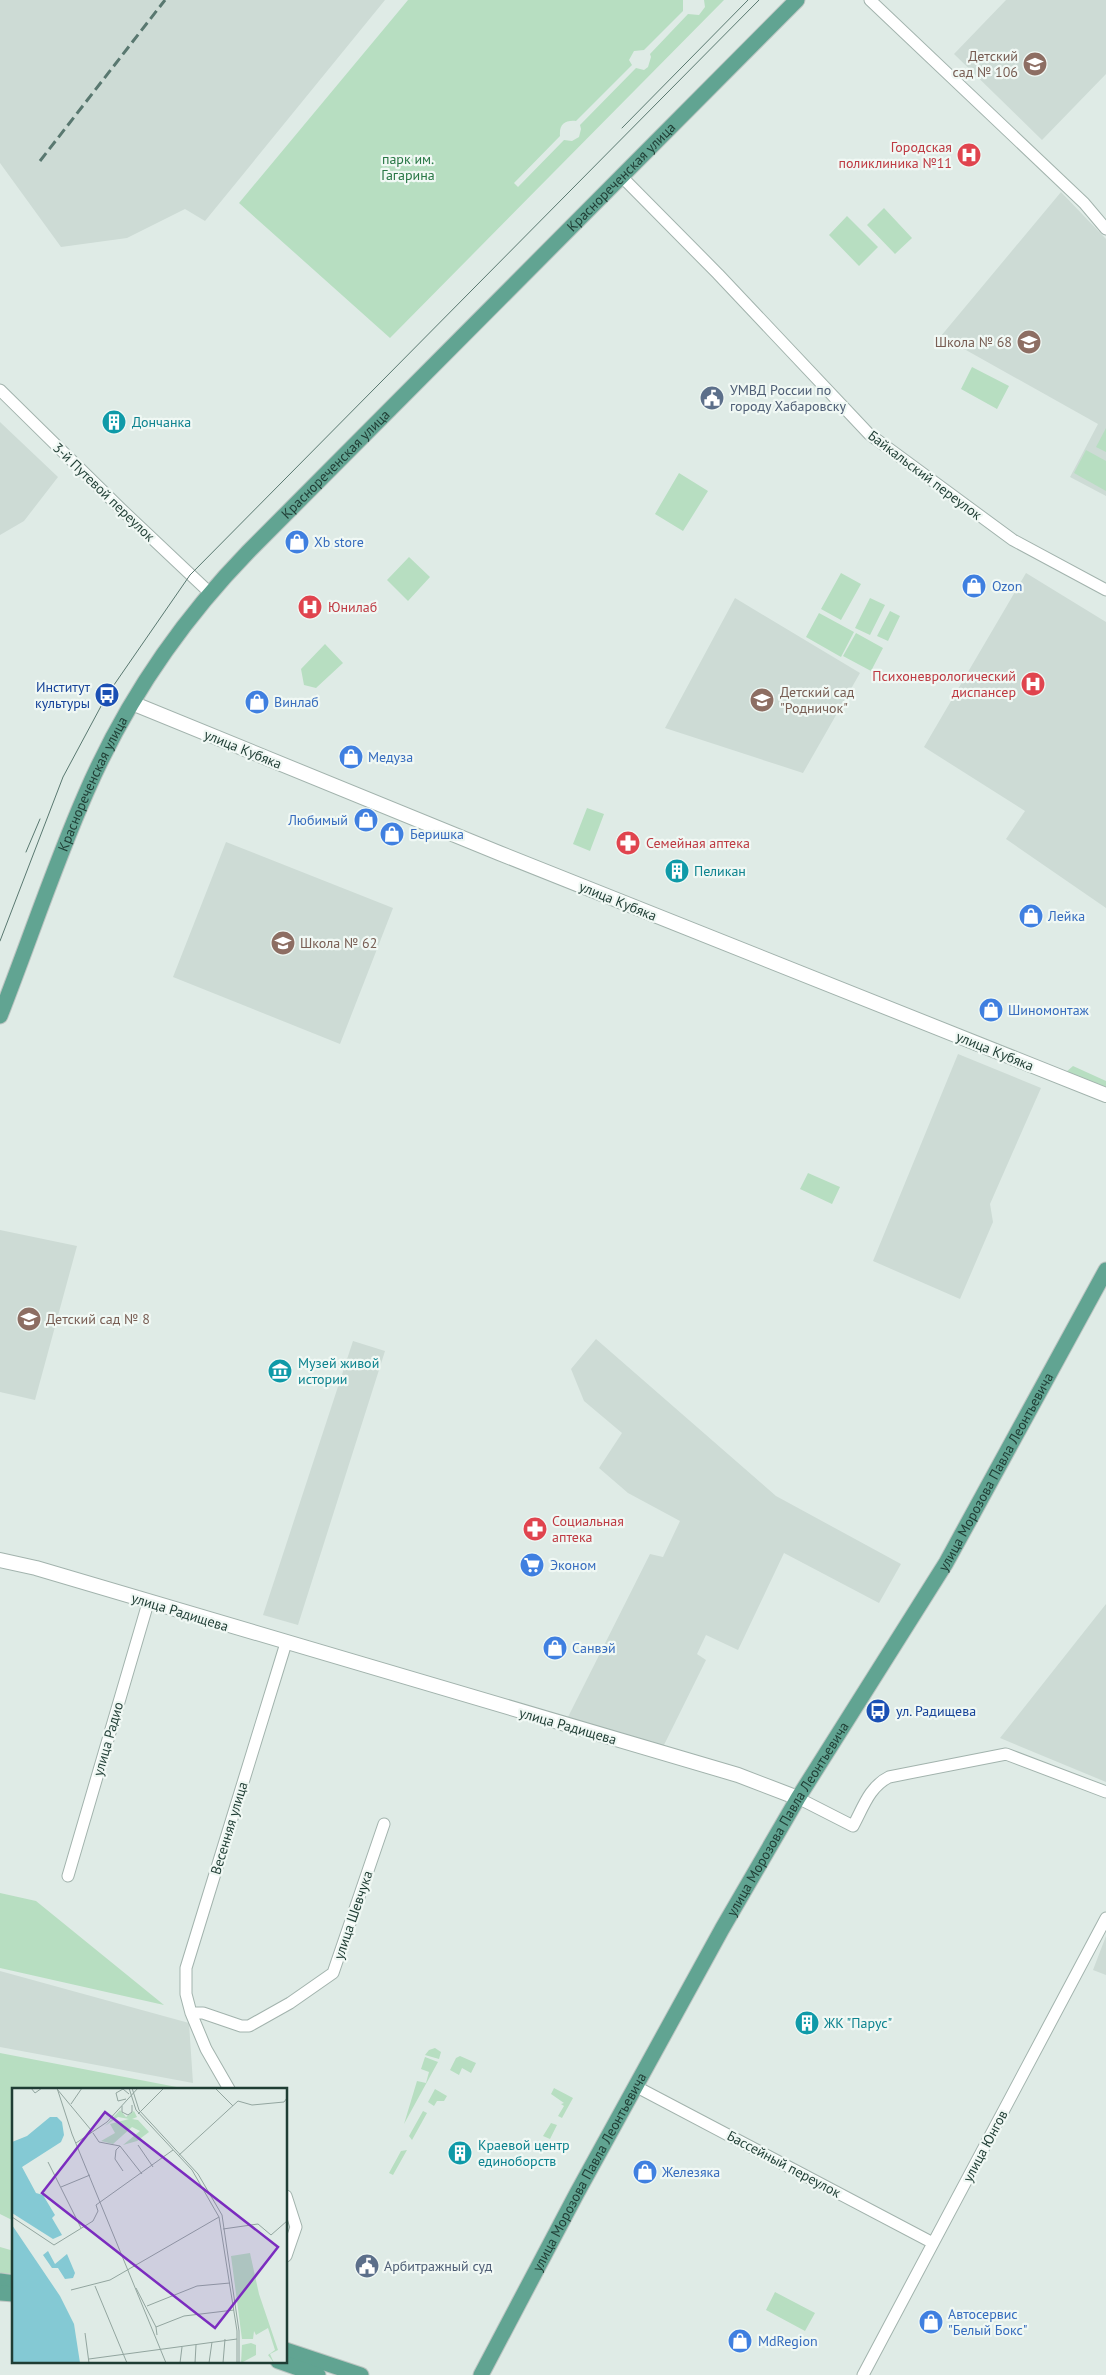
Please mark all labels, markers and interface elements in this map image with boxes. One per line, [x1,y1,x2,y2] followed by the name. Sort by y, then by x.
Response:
[952,47,1018,81] place label: Детский сад № 106
[1022,51,1048,77] school or university icon: Детский сад № 106
[563,118,679,235] street label: Краснореченская улица
[838,138,952,172] place label: Городская поликлиника №11
[956,142,982,168] hospital icon: Городская поликлиника №11
[381,150,435,184] park label: парк им. Гагарина
[1016,329,1042,355] school or university icon: Школа № 68
[935,333,1012,351] place label: Школа № 68
[730,381,847,415] place label: УМВД России по городу Хабаровску
[699,385,725,411] public building icon: УМВД России по городу Хабаровску
[277,406,394,522] street label: Краснореченская улица
[101,409,127,435] building icon: Дончанка
[132,413,191,431] place label: Дончанка
[864,426,986,524] street label: Байкальский переулок
[49,439,159,545] street label: 3-й Путевой переулок
[284,529,310,555] shop icon: Xb store
[314,533,364,551] place label: Xb store
[961,573,987,599] shop icon: Ozon
[992,577,1022,595] place label: Ozon
[297,594,323,620] hospital icon: Юнилаб
[328,598,377,616] place label: Юнилаб
[872,667,1016,701] place label: Психоневрологический диспансер
[1020,671,1046,697] hospital icon: Психоневрологический диспансер
[35,678,90,712] place label: Институт культуры
[94,682,120,708] bus stop icon: Институт культуры
[780,683,855,717] place label: Детский сад "Родничок"
[749,687,775,713] school or university icon: Детский сад "Родничок"
[244,689,270,715] shop icon: Винлаб
[274,693,319,711] place label: Винлаб
[54,713,131,854] street label: Краснореченская улица
[202,725,285,773] street label: улица Кубяка
[338,744,364,770] shop icon: Медуза
[368,748,413,766] place label: Медуза
[353,807,379,833] shop icon: Любимый
[287,811,348,829] place label: Любимый
[379,821,405,847] shop icon: Беришка
[410,825,464,843] place label: Беришка
[615,830,641,856] pharmacy icon: Семейная аптека
[646,834,750,852] place label: Семейная аптека
[664,858,690,884] building icon: Пеликан
[694,862,746,880] place label: Пеликан
[577,877,660,925] street label: улица Кубяка
[1018,903,1044,929] shop icon: Лейка
[1047,907,1085,925] place label: Лейка
[270,930,296,956] school or university icon: Школа № 62
[300,934,377,952] place label: Школа № 62
[978,997,1004,1023] shop icon: Шиномонтаж
[1008,1001,1090,1019] place label: Шиномонтаж
[954,1027,1037,1075] street label: улица Кубяка
[16,1306,42,1332] school or university icon: Детский сад № 8
[46,1310,150,1328] place label: Детский сад № 8
[298,1354,379,1388] place label: Музей живой истории
[267,1358,293,1384] museum icon: Музей живой истории
[934,1369,1057,1575] street label: улица Морозова Павла Леонтьевича
[552,1512,624,1546] place label: Социальная аптека
[522,1516,548,1542] pharmacy icon: Социальная аптека
[519,1552,545,1578] supermarket icon: Эконом
[550,1556,596,1574] place label: Эконом
[129,1589,231,1635] street label: улица Радищева
[542,1635,568,1661] shop icon: Санвэй
[572,1639,616,1657] place label: Санвэй
[865,1698,891,1724] bus stop icon: ул. Радищева
[89,1700,127,1778] street label: улица Радио
[896,1702,976,1720] place label: ул. Радищева
[517,1704,619,1749] street label: улица Радищева
[722,1718,853,1919] street label: улица Морозова Павла Леонтьевича
[206,1779,252,1877] street label: Весенняя улица
[329,1868,377,1962] street label: улица Шевчука
[794,2010,820,2036] building icon: ЖК "Парус"
[823,2014,892,2032] place label: ЖК "Парус"
[528,2069,650,2275] street label: улица Морозова Павла Леонтьевича
[12,2088,288,2362] inset map
[959,2107,1011,2185] street label: улица Юнгов
[724,2126,844,2202] street label: Бассейный переулок
[478,2136,570,2170] place label: Краевой центр единоборств
[447,2140,473,2166] building icon: Краевой центр единоборств
[632,2159,658,2185] shop icon: Железяка
[661,2163,720,2181] place label: Железяка
[354,2253,380,2279] public building icon: Арбитражный суд
[384,2257,493,2275] place label: Арбитражный суд
[948,2305,1027,2339] place label: Автосервис "Белый Бокс"
[918,2309,944,2335] shop icon: Автосервис "Белый Бокс"
[727,2328,753,2354] shop icon: MdRegion
[758,2332,818,2350] place label: MdRegion

